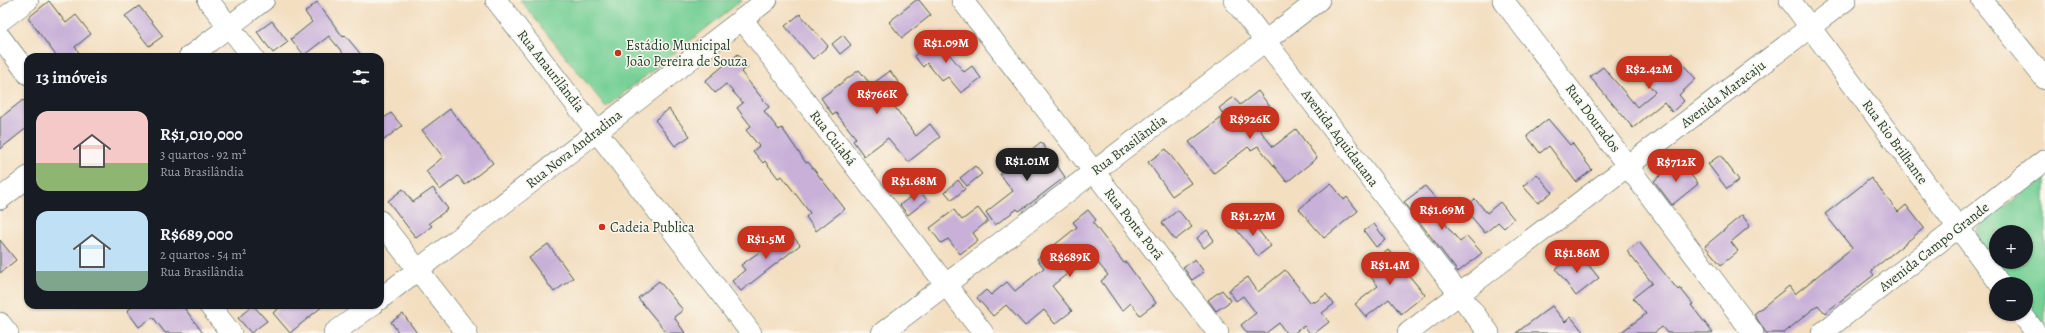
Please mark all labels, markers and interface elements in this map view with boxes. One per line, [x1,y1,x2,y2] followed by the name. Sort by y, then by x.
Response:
[513,26,589,116] street label: Rua Anaurilândia
[909,30,983,64] pin: R$1.09M
[923,34,969,51] text: R$1.09M
[626,36,748,71] place label: Estádio Municipal João Pereira de Souza
[613,48,623,58] marker: Estádio Municipal João Pereira de Souza
[1676,55,1770,133] street label: Avenida Maracaju
[1612,56,1686,90] pin: R$2.42M
[1625,60,1673,77] text: R$2.42M
[36,66,107,89] text: 13 imóveis
[350,66,372,88] icon: filters
[1561,80,1625,156] street label: Rua Dourados
[844,81,910,115] pin: R$766K
[857,85,897,102] text: R$766K
[1296,85,1383,191] street label: Avenida Aquidauana
[1858,96,1932,188] street label: Rua Rio Brilhante
[522,105,626,193] street label: Rua Nova Andradina
[805,106,861,170] street label: Rua Cuiabá
[1217,106,1283,140] pin: R$926K
[1087,110,1171,180] street label: Rua Brasilândia
[1229,110,1271,127] text: R$926K
[160,123,243,146] text: R$1,010,000
[68,127,116,175] icon: home
[160,146,246,163] text: 3 quartos · 92 m²
[990,148,1064,182] pin: R$1.01M
[1643,149,1709,183] pin: R$712K
[1005,152,1049,169] text: R$1.01M
[1656,153,1696,170] text: R$712K
[160,163,244,180] text: Rua Brasilândia
[877,168,951,202] pin: R$1.68M
[891,172,937,189] text: R$1.68M
[1100,184,1168,264] street label: Rua Ponta Porã
[1405,197,1479,231] pin: R$1.69M
[1874,198,1993,297] street label: Avenida Campo Grande
[1419,201,1465,218] text: R$1.69M
[1216,203,1290,237] pin: R$1.27M
[1230,207,1276,224] text: R$1.27M
[610,218,695,237] place label: Cadeia Publica
[597,222,607,232] marker: Cadeia Publica
[160,223,233,246] text: R$689,000
[1989,225,2033,321] map controls
[1989,225,2033,269] button: +
[733,226,799,260] pin: R$1.5M
[68,227,116,275] icon: home
[746,230,786,247] text: R$1.5M
[1540,240,1614,274] pin: R$1.86M
[1037,244,1103,278] pin: R$689K
[1554,244,1600,261] text: R$1.86M
[160,246,246,263] text: 2 quartos · 54 m²
[1049,248,1091,265] text: R$689K
[1357,252,1423,286] pin: R$1.4M
[1370,256,1410,273] text: R$1.4M
[160,263,244,280] text: Rua Brasilândia
[1989,277,2033,321] button: −

